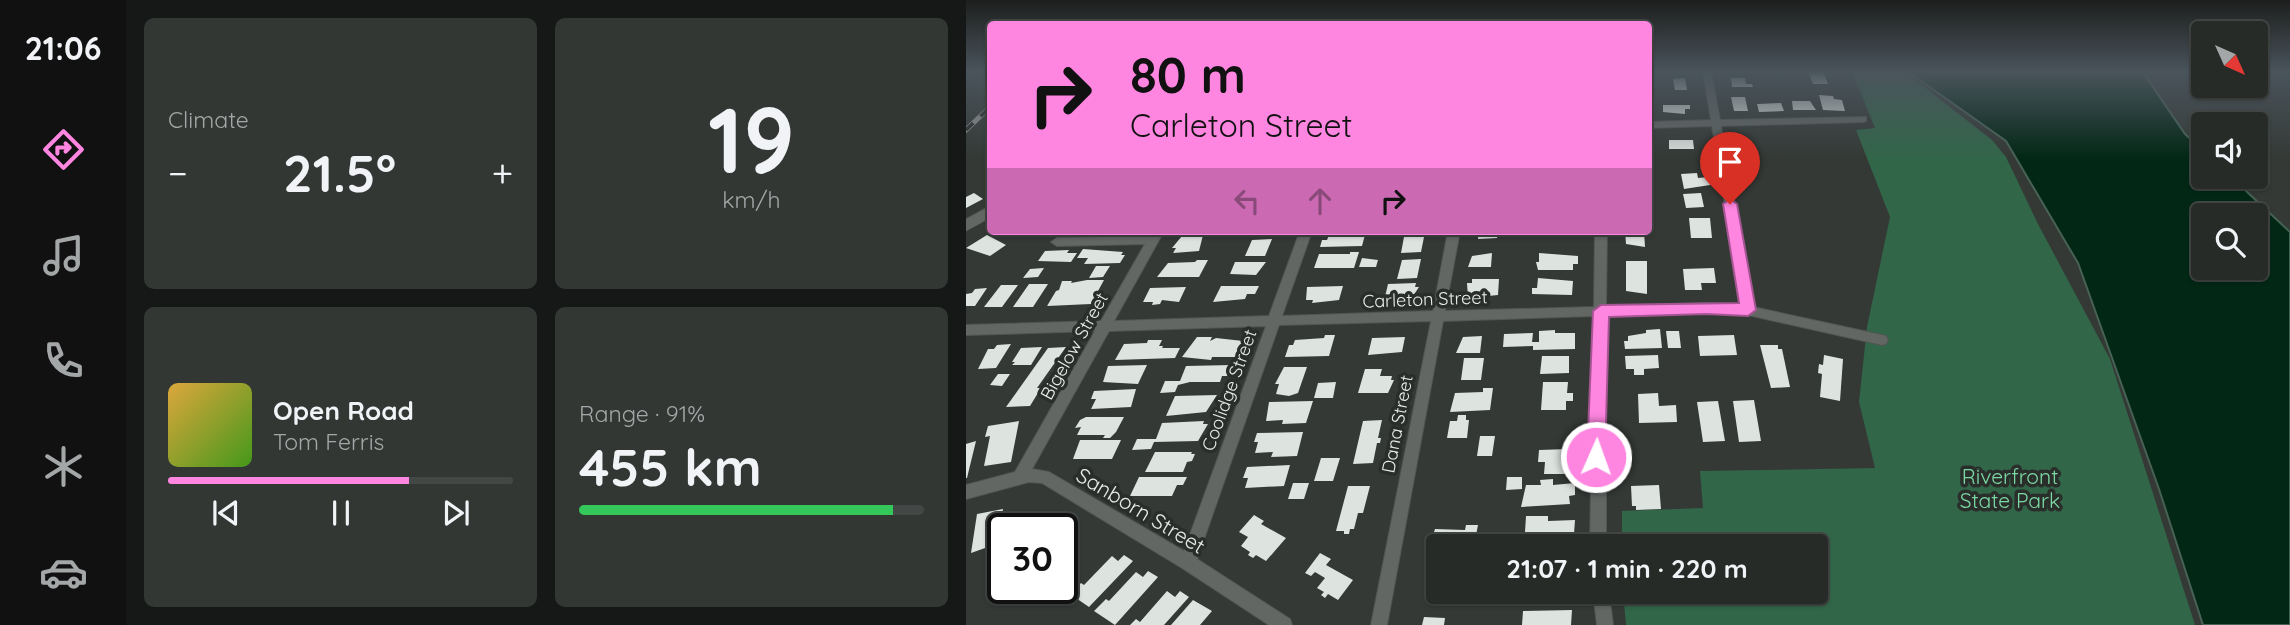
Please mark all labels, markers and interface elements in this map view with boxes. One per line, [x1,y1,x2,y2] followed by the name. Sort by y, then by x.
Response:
[2191,21,2268,98] north arrow
[2191,21,2268,280] map controls
[25,28,101,68] text: 21:06
[1130,44,1246,105] text: 80 m
[1015,49,1106,140] icon: right
[708,82,795,196] text: 19
[168,105,249,134] text: Climate
[1130,105,1352,145] text: Carleton Street
[2191,112,2268,189] button: sound
[39,125,88,174] icon: directions
[1700,132,1760,204] pin
[283,140,396,205] text: 21.5°
[1711,143,1749,181] icon: arrive
[168,149,188,197] text: −
[492,149,513,197] text: +
[1228,182,1266,220] icon: left
[1301,182,1339,220] icon: ahead
[1374,182,1412,220] icon: right
[722,185,781,214] text: km/h
[2191,203,2268,280] button: search
[39,231,88,280] icon: music
[1362,285,1488,313] street label: Carleton Street
[1035,288,1113,404] street label: Bigelow Street
[1196,326,1262,454] street label: Coolidge Street
[39,336,88,385] icon: phone
[1376,373,1418,475] street label: Dana Street
[273,394,414,427] text: Open Road
[579,399,705,428] text: Range · 91%
[1559,420,1633,494] position arrow
[273,427,384,456] text: Tom Ferris
[579,434,762,499] text: 455 km
[39,442,88,491] icon: climate
[1072,461,1210,559] street label: Sanborn Street
[1960,463,2060,513] park label: Riverfront State Park
[207,494,245,532] icon: previous
[322,494,360,532] icon: pause
[437,494,475,532] icon: next
[987,513,1078,604] speed limit sign: 30
[39,548,88,597] icon: car
[1506,552,1748,585] text: 21:07 · 1 min · 220 m

